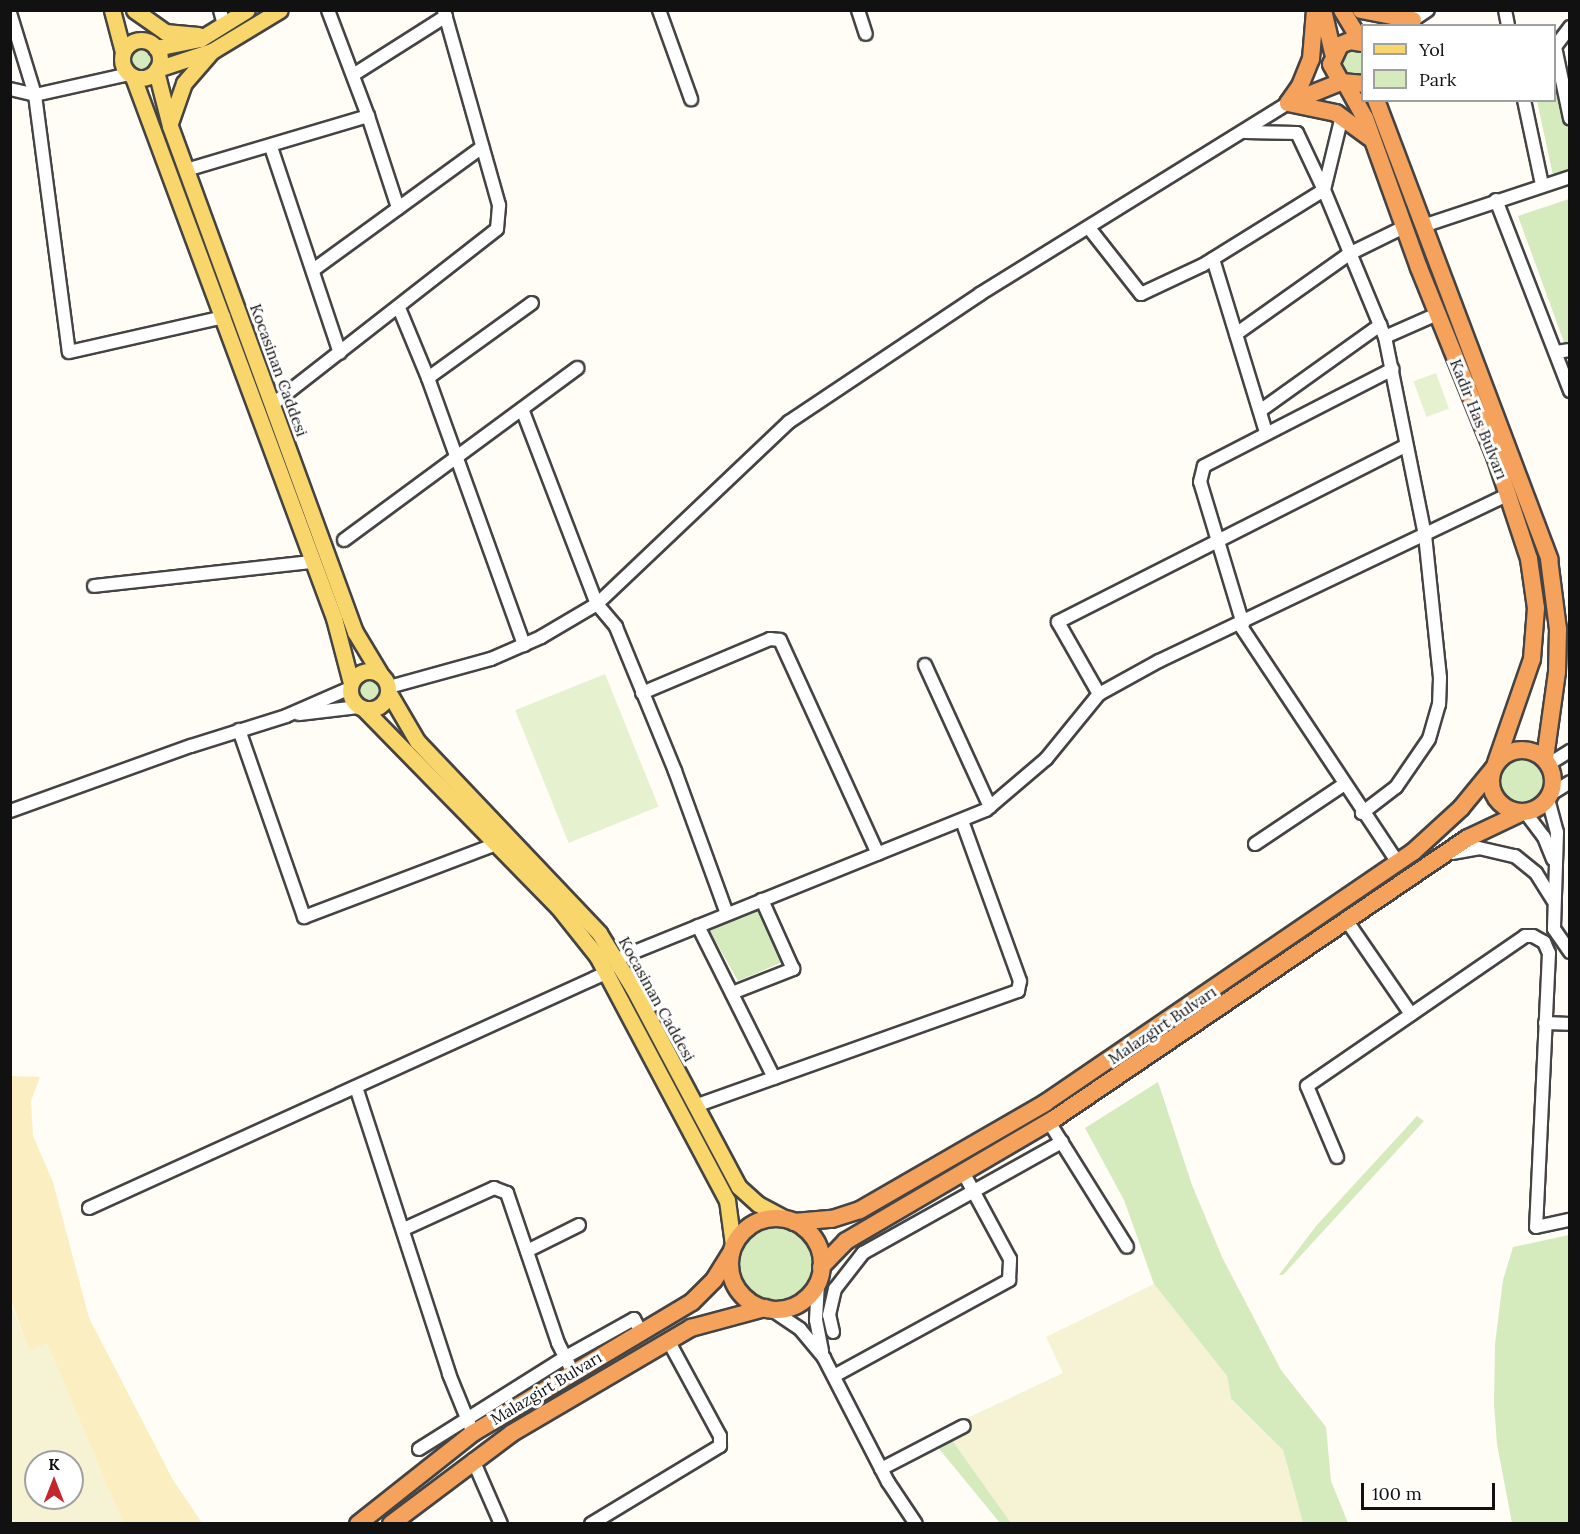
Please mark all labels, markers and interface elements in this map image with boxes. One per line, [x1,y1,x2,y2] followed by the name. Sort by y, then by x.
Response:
[1361,24,1556,102] legend
[1419,38,1445,61] text: Yol
[1419,68,1456,91] text: Park
[246,301,312,439] street label: Kocasinan Caddesi
[1446,356,1512,482] street label: Kadir Has Bulvarı
[615,933,699,1065] street label: Kocasinan Caddesi
[1104,982,1220,1068] street label: Malazgirt Bulvarı
[487,1347,605,1429] street label: Malazgirt Bulvarı
[24,1450,84,1510] north arrow
[48,1454,60,1474] text: K
[1364,1471,1498,1509] scale bar
[1372,1482,1422,1505] text: 100 m

